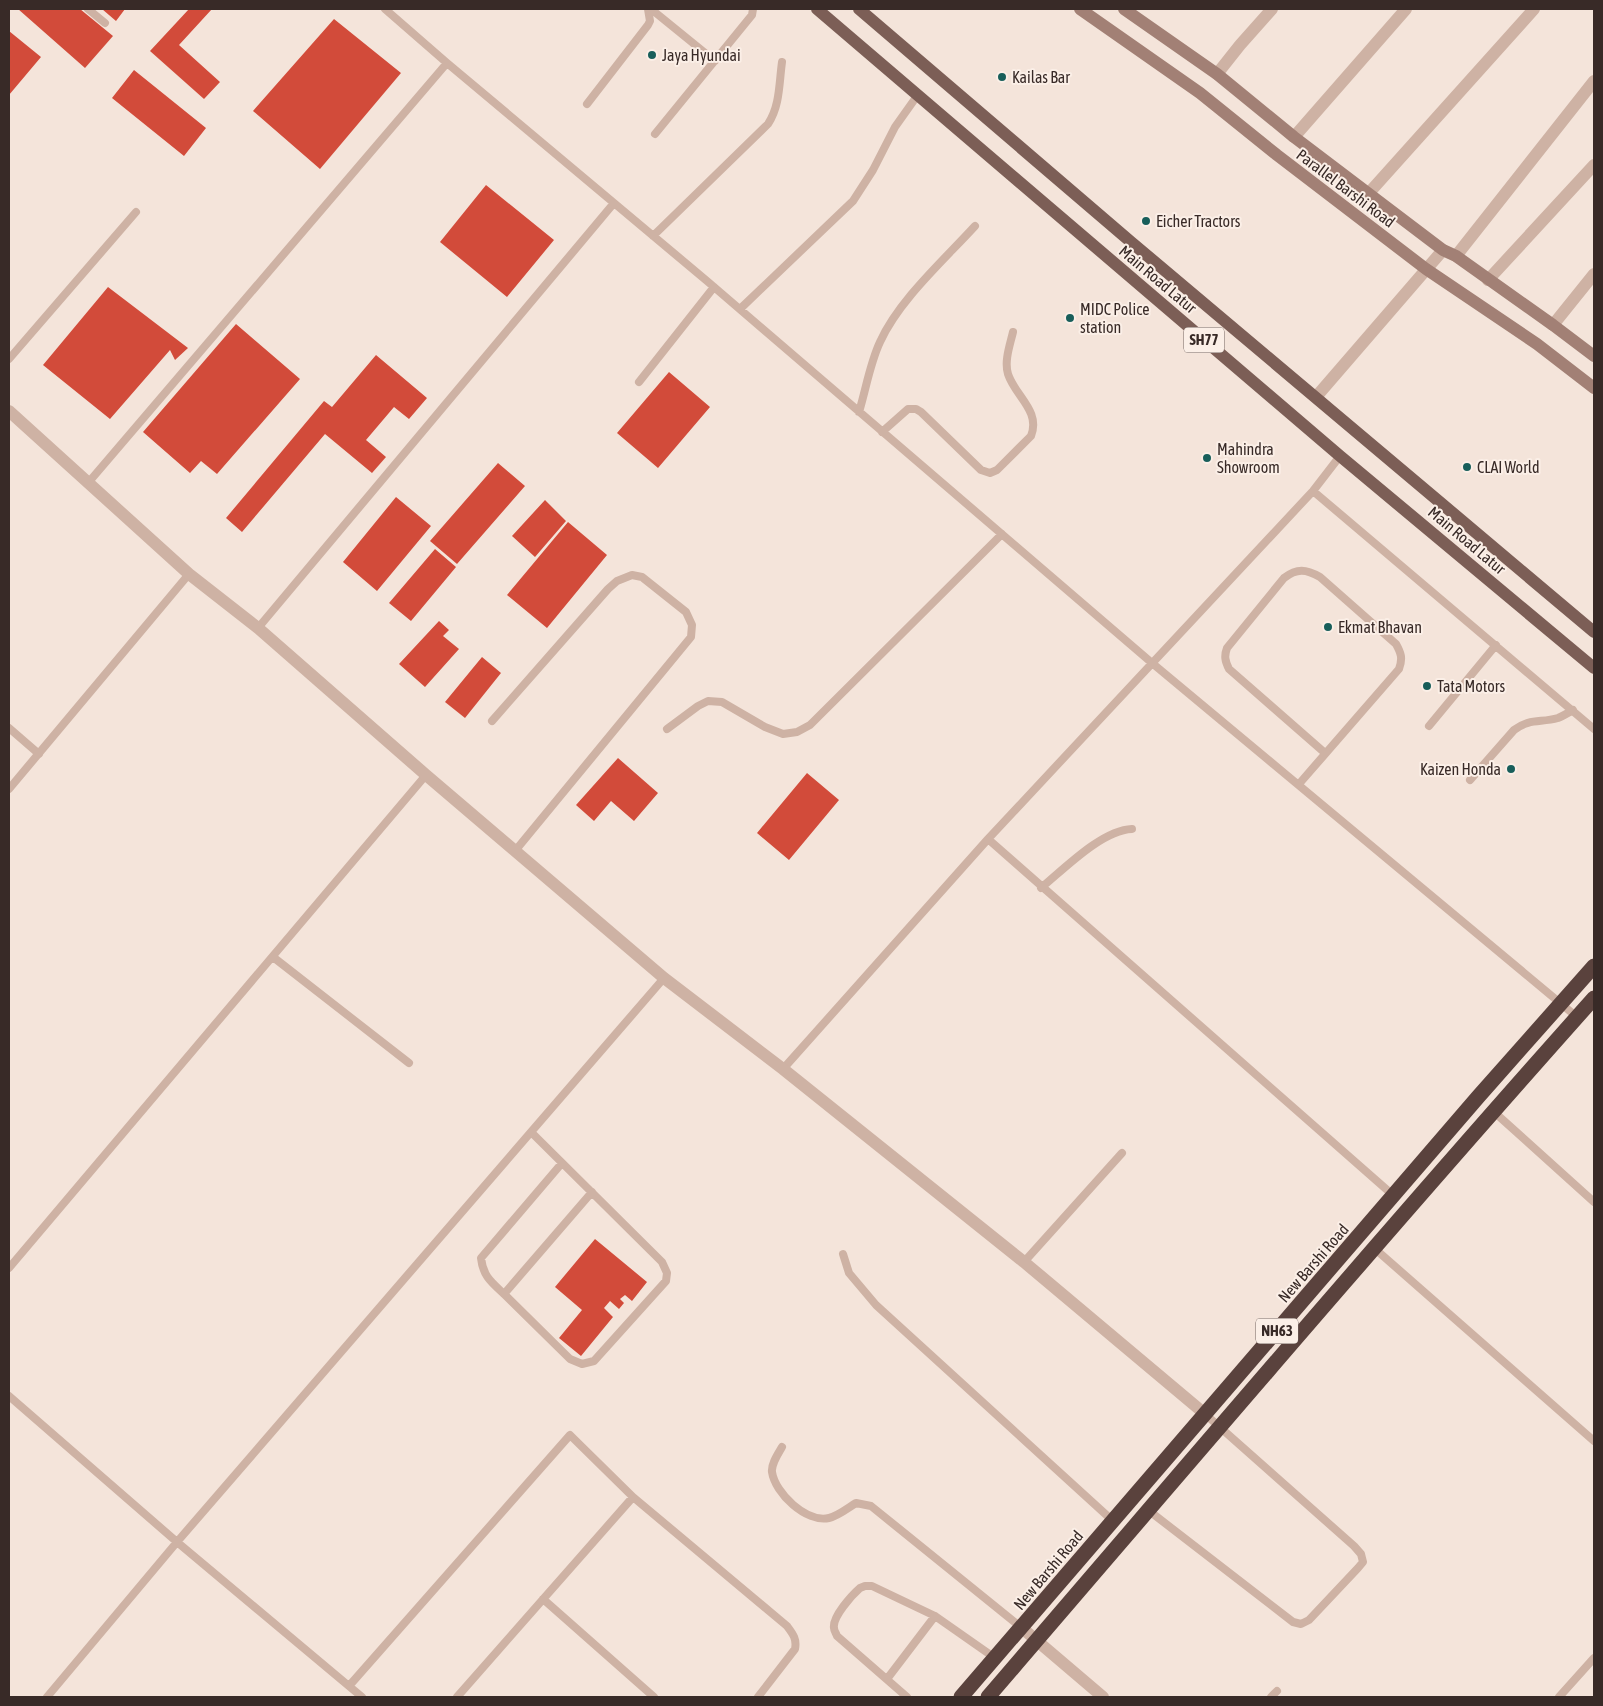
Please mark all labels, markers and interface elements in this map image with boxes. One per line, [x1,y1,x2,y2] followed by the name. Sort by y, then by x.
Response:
[662,46,741,65] place label: Jaya Hyundai
[646,49,658,61] marker: Jaya Hyundai
[1012,68,1070,86] place label: Kailas Bar
[996,71,1008,83] marker: Kailas Bar
[1293,145,1399,231] street label: Parallel Barshi Road
[1156,212,1241,230] place label: Eicher Tractors
[1140,215,1152,227] marker: Eicher Tractors
[1116,242,1200,317] street label: Main Road Latur
[1080,300,1149,336] place label: MIDC Police station
[1064,312,1076,324] marker: MIDC Police station
[1184,328,1224,352] road number: SH77
[1217,440,1280,476] place label: Mahindra Showroom
[1201,452,1213,464] marker: Mahindra Showroom
[1477,458,1540,476] place label: CLAI World
[1461,461,1473,473] marker: CLAI World
[1425,503,1509,578] street label: Main Road Latur
[1338,618,1422,636] place label: Ekmat Bhavan
[1322,621,1334,633] marker: Ekmat Bhavan
[1437,677,1506,695] place label: Tata Motors
[1421,680,1433,692] marker: Tata Motors
[1420,760,1501,778] place label: Kaizen Honda
[1505,763,1517,775] marker: Kaizen Honda
[1274,1220,1352,1306] street label: New Barshi Road
[1256,1318,1298,1344] road number: NH63
[1010,1527,1086,1613] street label: New Barshi Road

